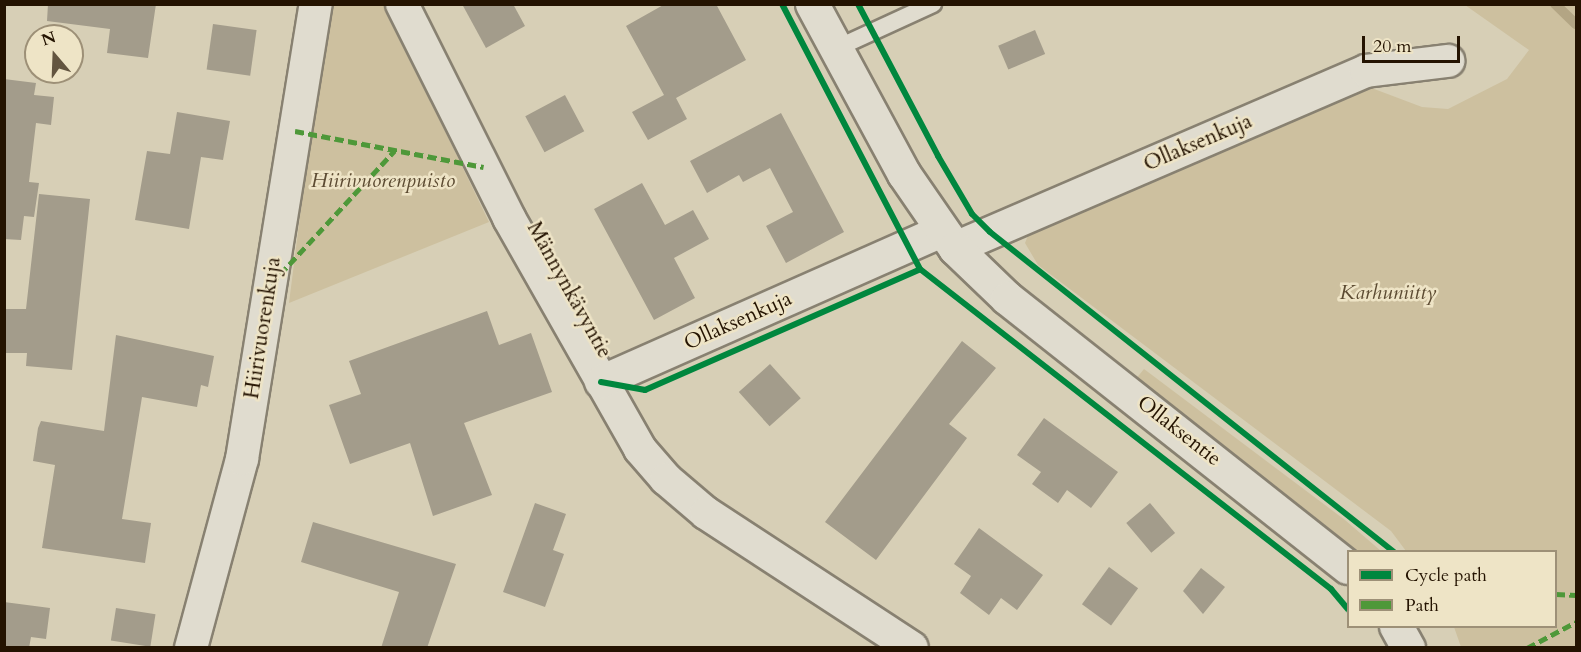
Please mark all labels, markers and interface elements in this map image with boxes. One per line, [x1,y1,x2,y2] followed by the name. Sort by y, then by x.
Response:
[24,24,84,84] north arrow
[1365,24,1462,62] scale bar
[39,26,59,52] text: N
[1373,34,1412,59] text: 20 m
[1140,109,1256,177] street label: Ollaksenkuja
[311,168,455,194] park label: Hiirivuorenpuisto
[521,217,617,363] street label: Männynkävyntie
[239,255,287,401] street label: Hiirivuorenkuja
[1340,280,1436,306] park label: Karhuniitty
[680,286,796,356] street label: Ollaksenkuja
[1132,390,1226,472] street label: Ollaksentie
[1347,550,1557,628] legend
[1405,563,1487,588] text: Cycle path
[1405,593,1439,618] text: Path

